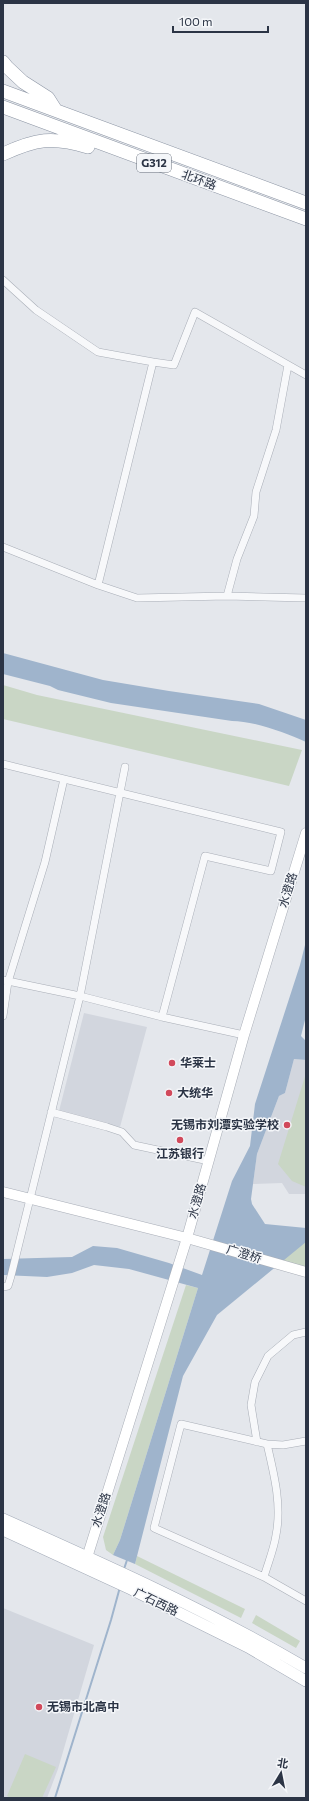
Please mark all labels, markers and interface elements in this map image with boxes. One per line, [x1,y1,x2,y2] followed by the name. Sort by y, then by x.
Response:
[173,8,268,34] scale bar
[179,14,213,28] text: 100 m
[137,154,171,172] road number: G312
[180,166,219,192] street label: 北环路
[275,870,299,909] street label: 水澄路
[180,1055,216,1069] place label: 华莱士
[167,1058,177,1068] marker: 华莱士
[177,1085,213,1099] place label: 大统华
[164,1088,174,1098] marker: 大统华
[171,1117,279,1131] place label: 无锡市刘潭实验学校
[282,1120,292,1130] marker: 无锡市刘潭实验学校
[175,1135,185,1145] marker: 江苏银行
[156,1146,204,1160] place label: 江苏银行
[184,1181,208,1220] street label: 水澄路
[225,1241,264,1265] street label: 广澄桥
[88,1490,112,1529] street label: 水澄路
[132,1584,181,1618] street label: 广石西路
[47,1699,119,1713] place label: 无锡市北高中
[34,1702,44,1712] marker: 无锡市北高中
[261,1753,301,1793] north arrow
[276,1755,289,1770] text: 北

